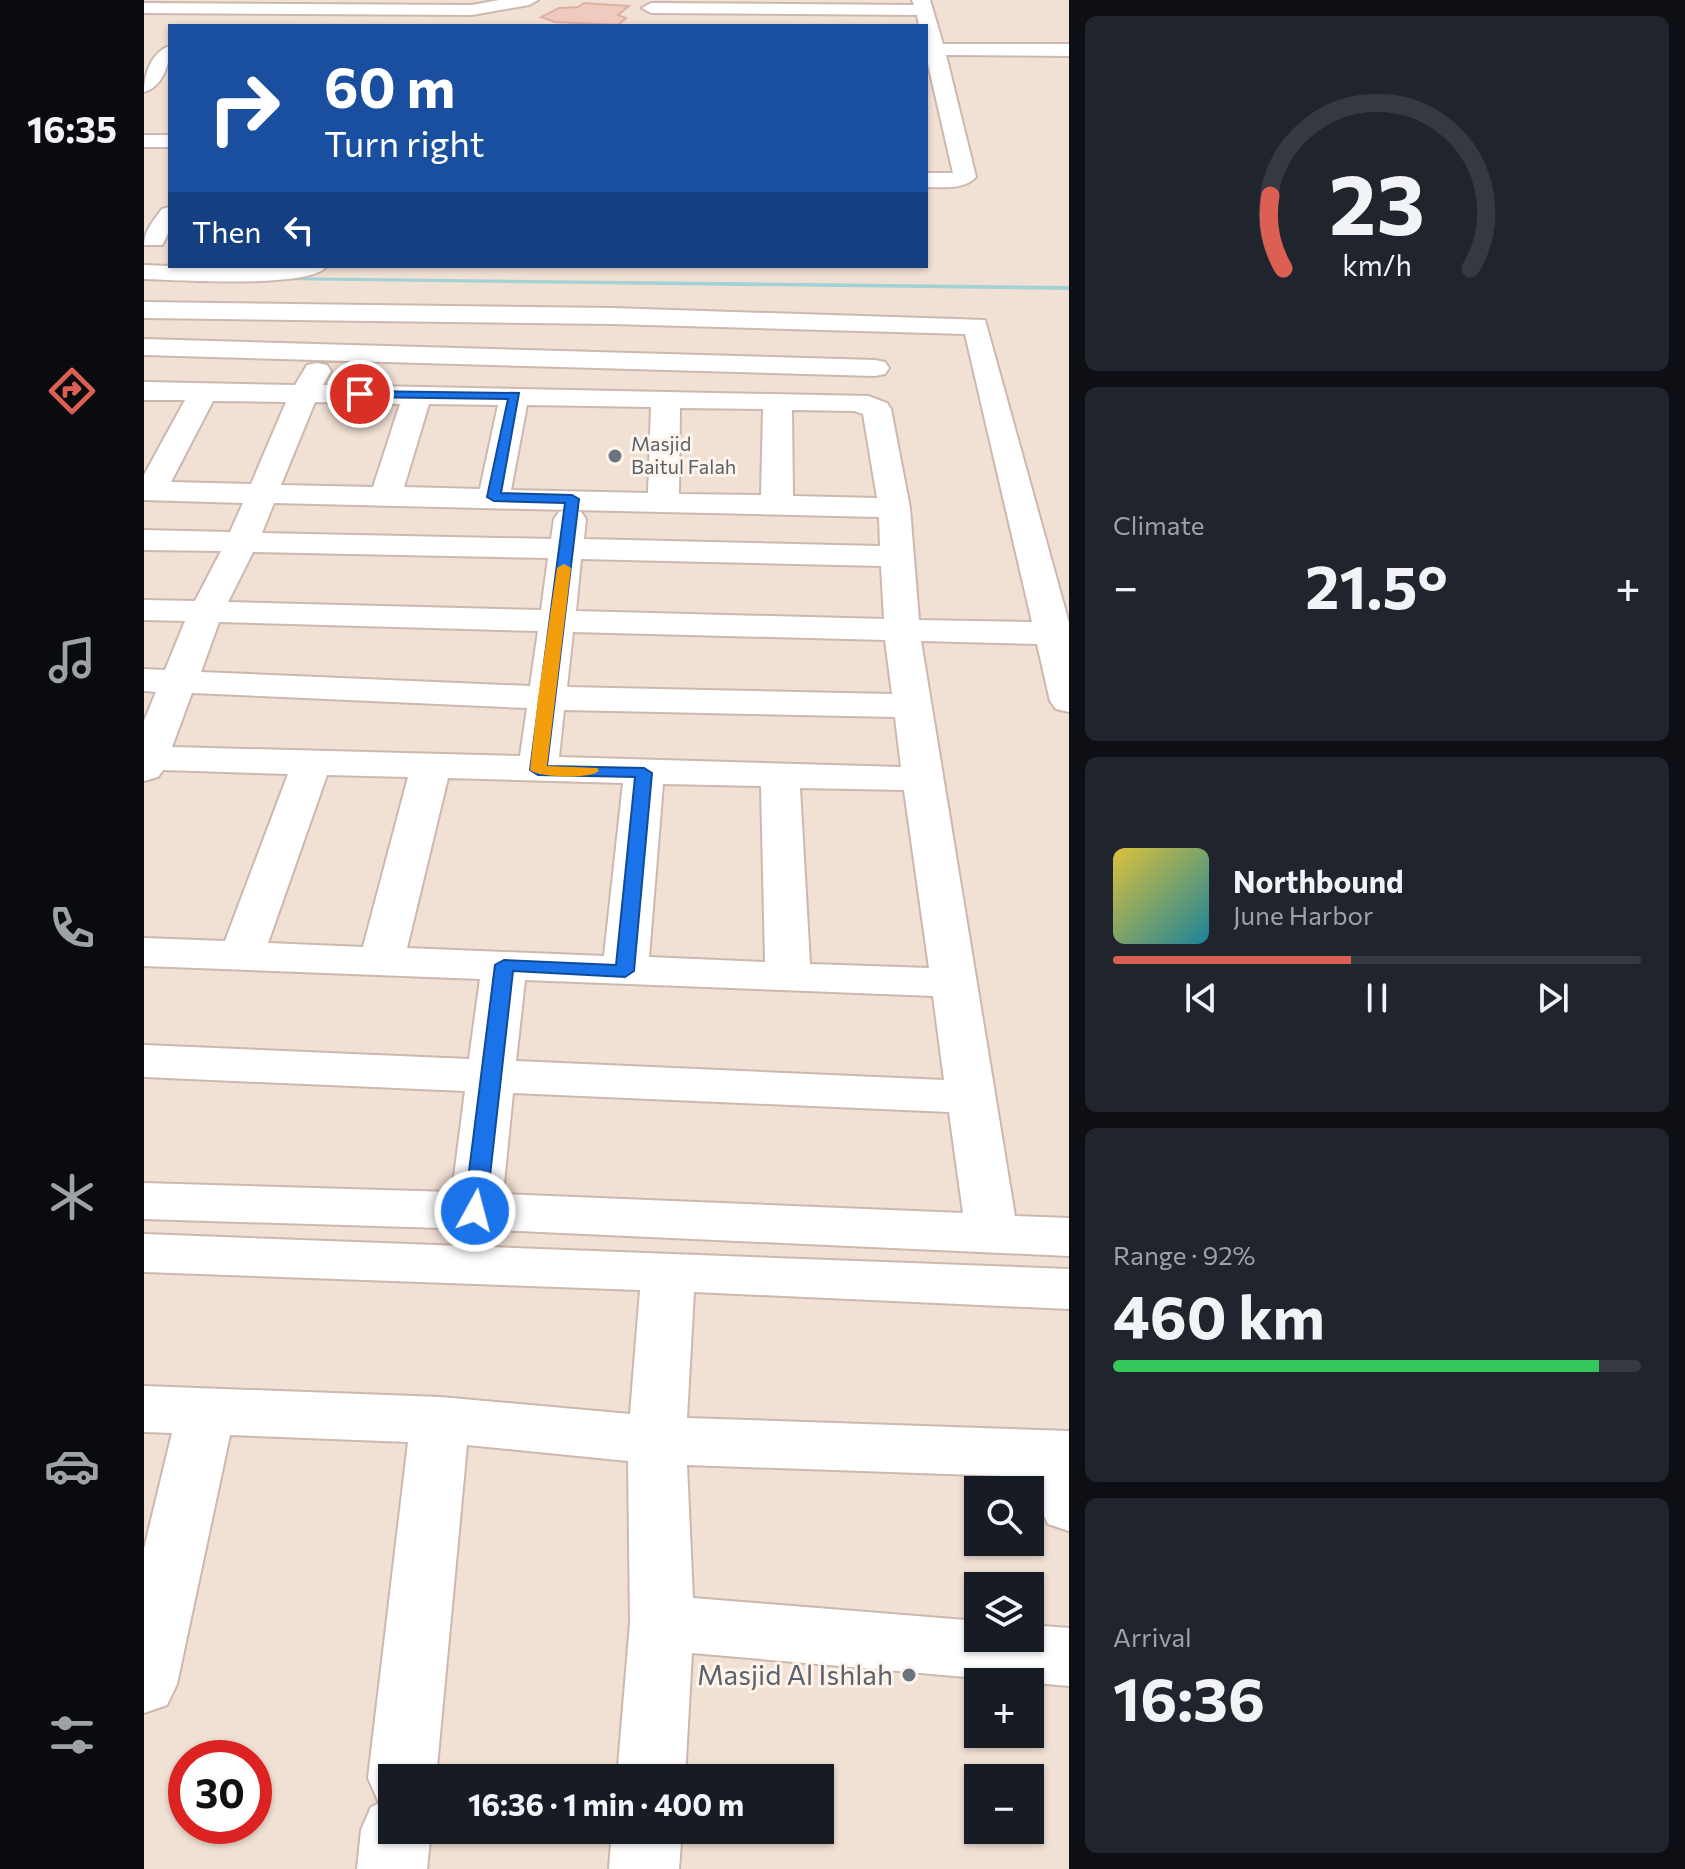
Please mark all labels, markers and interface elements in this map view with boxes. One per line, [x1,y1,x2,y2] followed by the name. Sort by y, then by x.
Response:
[324,51,455,120] text: 60 m
[192,56,296,160] icon: right
[27,106,117,150] text: 16:35
[324,120,485,164] text: Turn right
[1329,150,1425,252] text: 23
[277,208,321,252] icon: left
[192,212,261,249] text: Then
[1342,247,1412,282] text: km/h
[326,360,394,428] pin
[44,363,100,419] icon: directions
[338,372,382,416] icon: arrive
[631,431,736,478] place label: Masjid Baitul Falah
[606,447,624,465] marker: Masjid Baitul Falah
[1113,509,1205,540] text: Climate
[1305,548,1448,621] text: 21.5°
[1113,558,1138,612] text: −
[1615,558,1641,612] text: +
[44,632,100,688] icon: music
[1233,862,1404,899] text: Northbound
[1233,899,1373,930] text: June Harbor
[44,900,100,956] icon: phone
[1179,976,1223,1020] icon: previous
[1355,976,1399,1020] icon: pause
[1531,976,1575,1020] icon: next
[44,1169,100,1225] icon: climate
[433,1169,517,1253] position arrow
[1113,1239,1256,1270] text: Range · 92%
[1113,1278,1325,1351] text: 460 km
[44,1438,100,1494] icon: car
[964,1476,1044,1844] map controls
[964,1476,1044,1556] button: search
[964,1572,1044,1652] button: layers
[1113,1621,1192,1652] text: Arrival
[697,1657,893,1691] place label: Masjid Al Ishlah
[1113,1660,1265,1733] text: 16:36
[900,1666,918,1684] marker: Masjid Al Ishlah
[964,1668,1044,1748] button: +
[44,1707,100,1763] icon: filters
[168,1740,272,1844] speed limit sign: 30
[964,1764,1044,1844] button: −
[468,1785,744,1822] text: 16:36 · 1 min · 400 m

